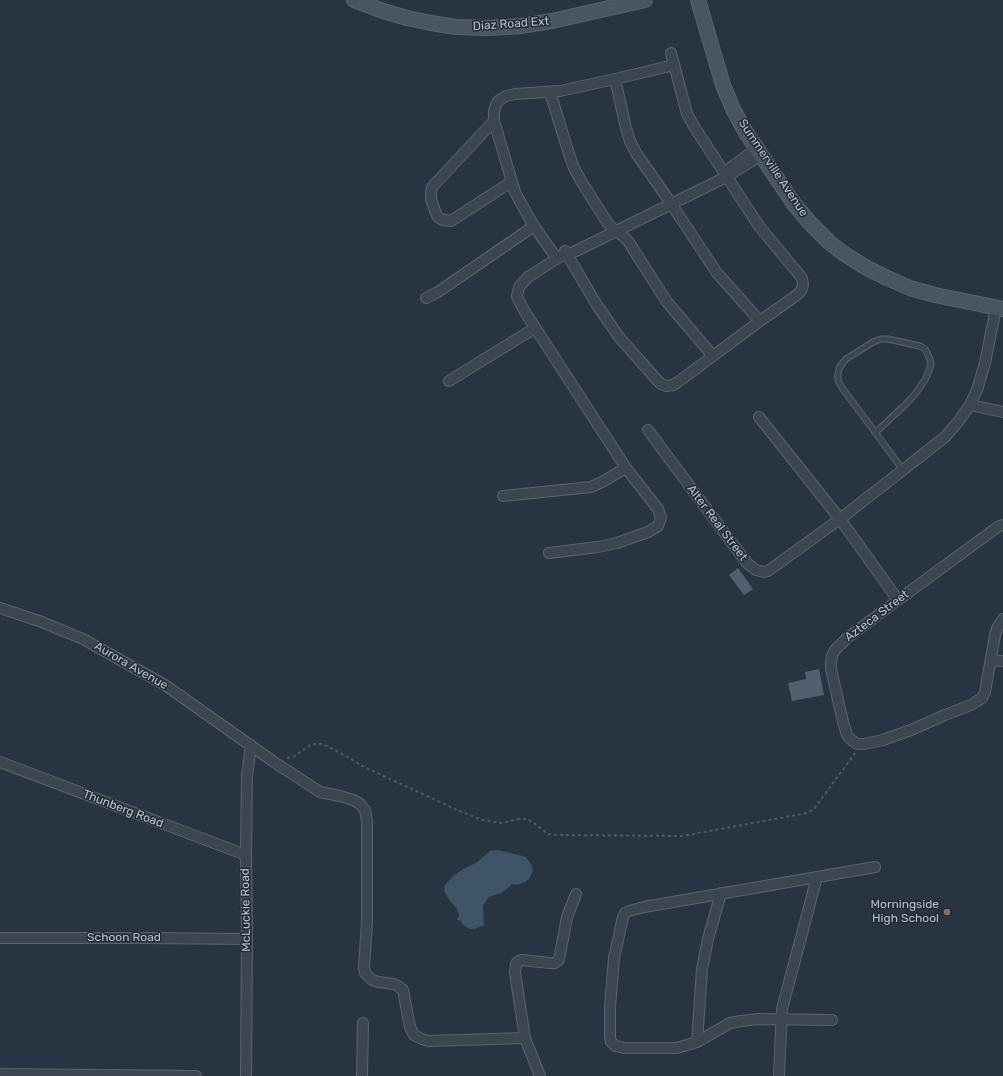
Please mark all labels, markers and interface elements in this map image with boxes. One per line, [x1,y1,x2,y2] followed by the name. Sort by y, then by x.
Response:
[472,14,550,34] street label: Diaz Road Ext
[735,117,811,219] street label: Summerville Avenue
[684,482,750,564] street label: Alter Real Street
[842,587,912,645] street label: Azteca Street
[92,639,170,693] street label: Aurora Avenue
[81,787,165,831] street label: Thunberg Road
[238,868,254,952] street label: McLuckie Road
[871,898,939,926] place label: Morningside High School
[942,907,952,917] marker: Morningside High School
[87,931,161,945] street label: Schoon Road

